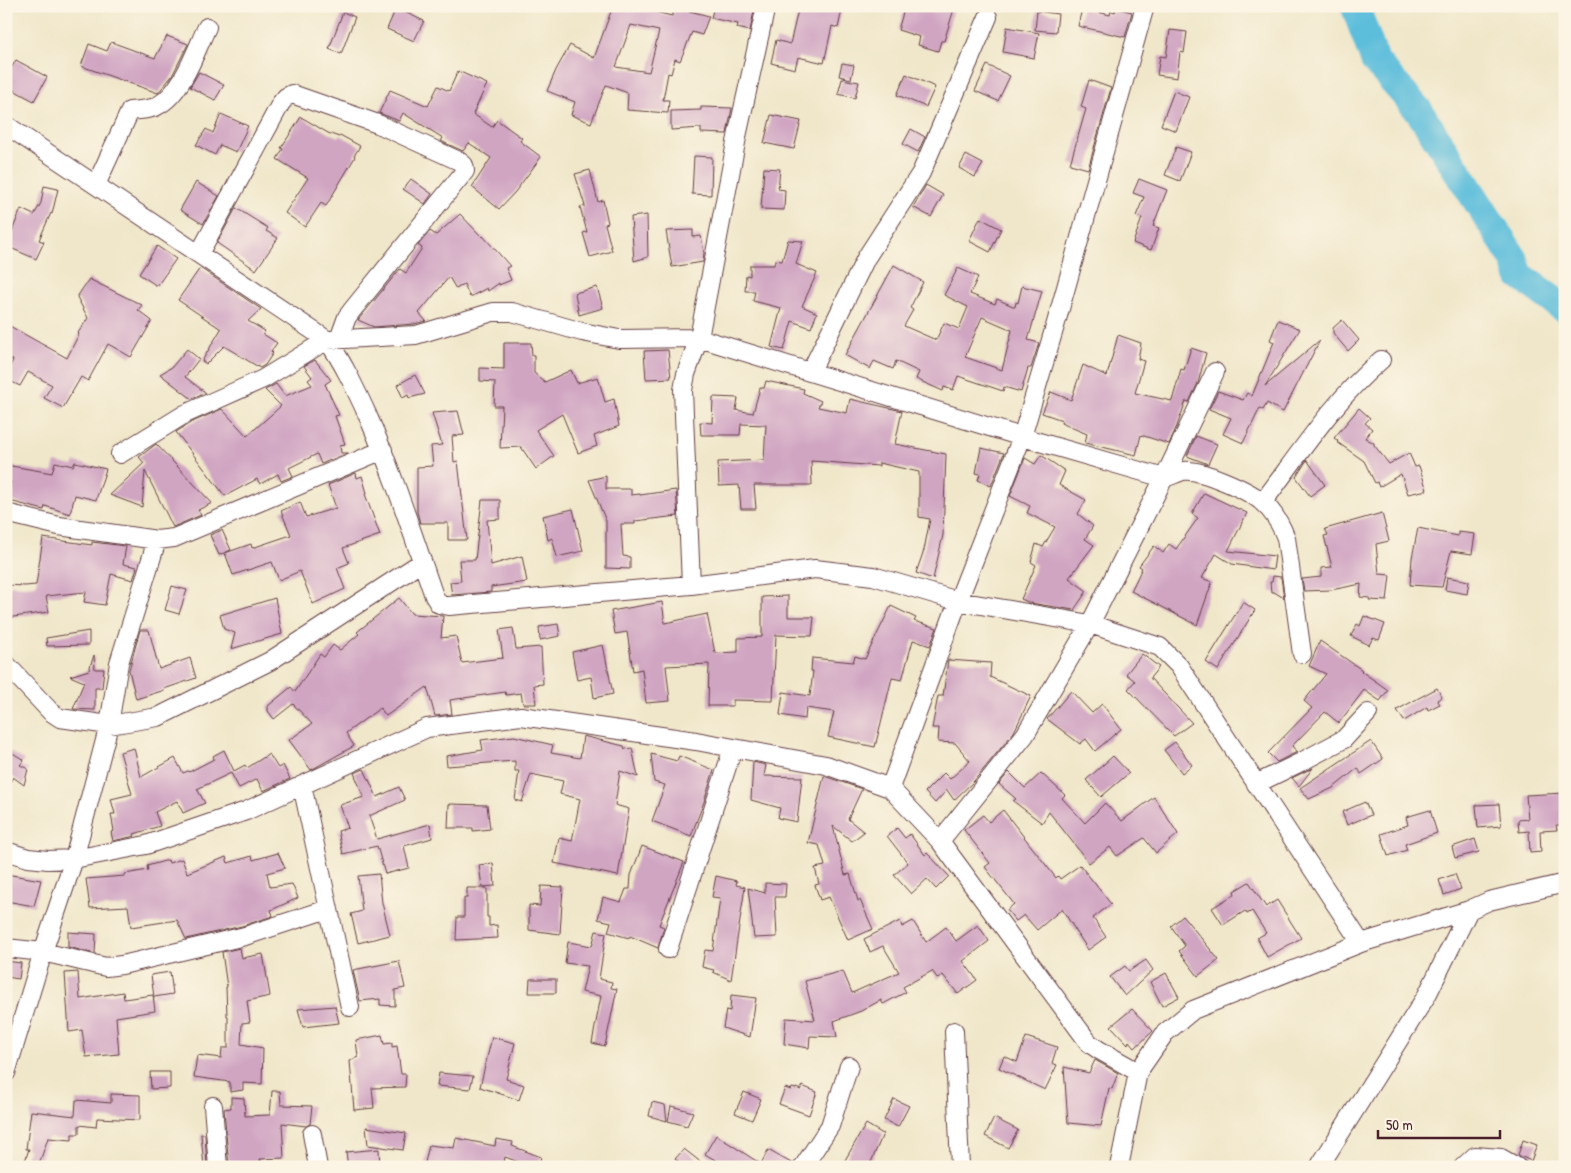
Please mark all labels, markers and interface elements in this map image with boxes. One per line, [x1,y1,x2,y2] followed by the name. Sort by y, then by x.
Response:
[1378,1108,1501,1140] scale bar
[1386,1114,1413,1135] text: 50 m

